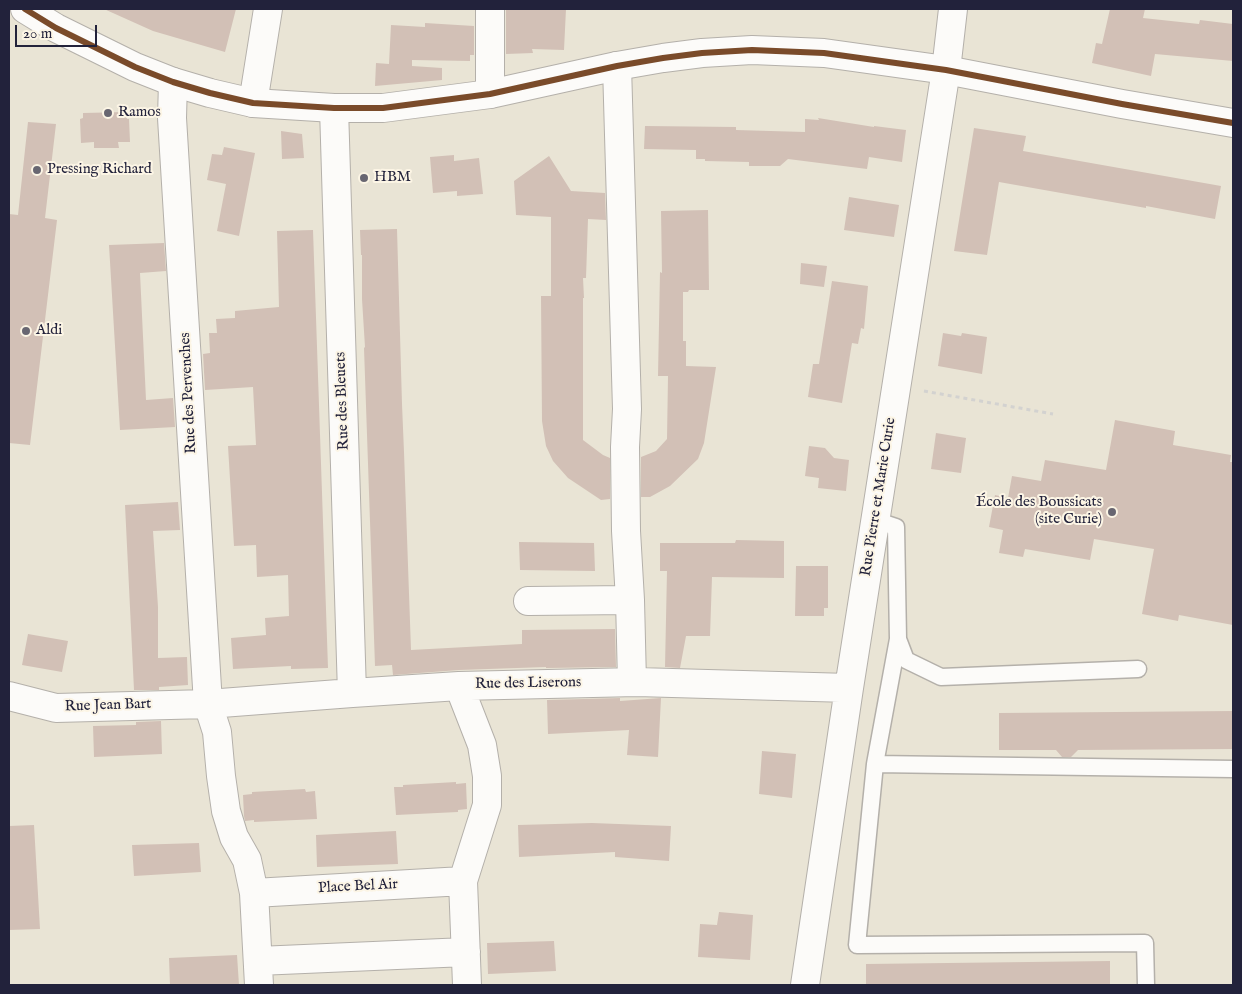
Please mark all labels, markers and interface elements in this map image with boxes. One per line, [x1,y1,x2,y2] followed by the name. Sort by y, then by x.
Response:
[18,15,100,47] scale bar
[23,24,52,43] text: 20 m
[118,104,161,122] place label: Ramos
[102,107,114,119] marker: Ramos
[47,161,152,179] place label: Pressing Richard
[31,164,43,176] marker: Pressing Richard
[374,169,411,187] place label: HBM
[358,172,370,184] marker: HBM
[36,322,62,340] place label: Aldi
[20,325,32,337] marker: Aldi
[177,332,201,454] street label: Rue des Pervenches
[332,351,354,451] street label: Rue des Bleuets
[858,416,900,578] street label: Rue Pierre et Marie Curie
[976,494,1102,529] place label: École des Boussicats (site Curie)
[1106,506,1118,518] marker: École des Boussicats (site Curie)
[475,674,581,694] street label: Rue des Liserons
[64,695,152,717] street label: Rue Jean Bart
[318,876,398,898] street label: Place Bel Air

